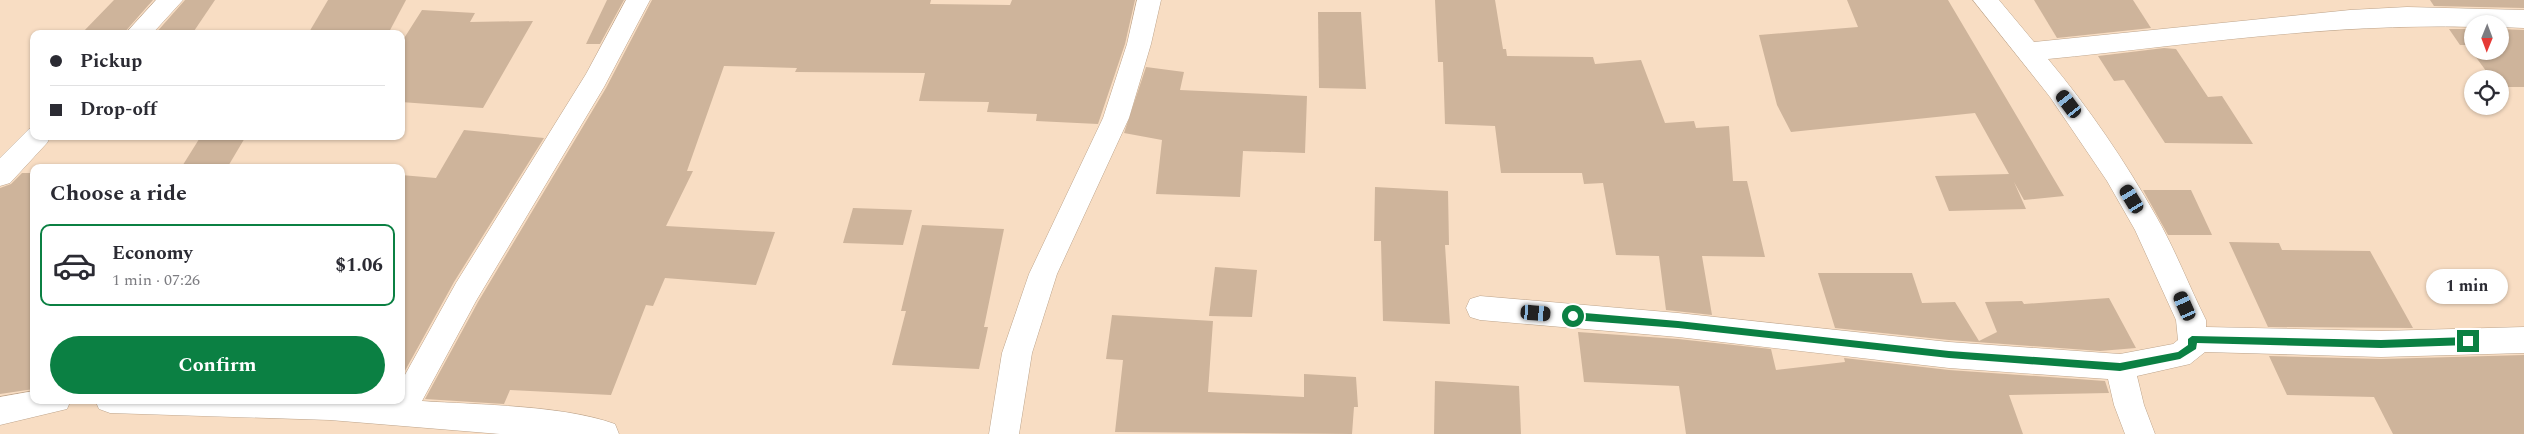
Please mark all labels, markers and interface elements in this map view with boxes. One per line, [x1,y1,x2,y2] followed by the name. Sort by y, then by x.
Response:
[2464,15,2509,60] north arrow
[2464,15,2509,115] map controls
[80,47,142,76] text: Pickup
[2464,70,2509,115] button: locate
[2053,88,2084,120] car
[80,95,157,124] text: Drop-off
[50,177,187,210] text: Choose a ride
[2117,182,2146,216] car
[112,239,193,268] text: Economy
[52,243,97,288] icon: car
[335,251,383,280] text: $1.06
[112,268,200,292] text: 1 min · 07:26
[2427,268,2509,304] callout: 1 min
[2446,274,2488,298] text: 1 min
[2172,289,2197,323] car
[1520,304,1551,322] car
[1562,305,1584,327] route start
[2457,330,2479,352] route end
[50,336,385,394] button: Confirm

